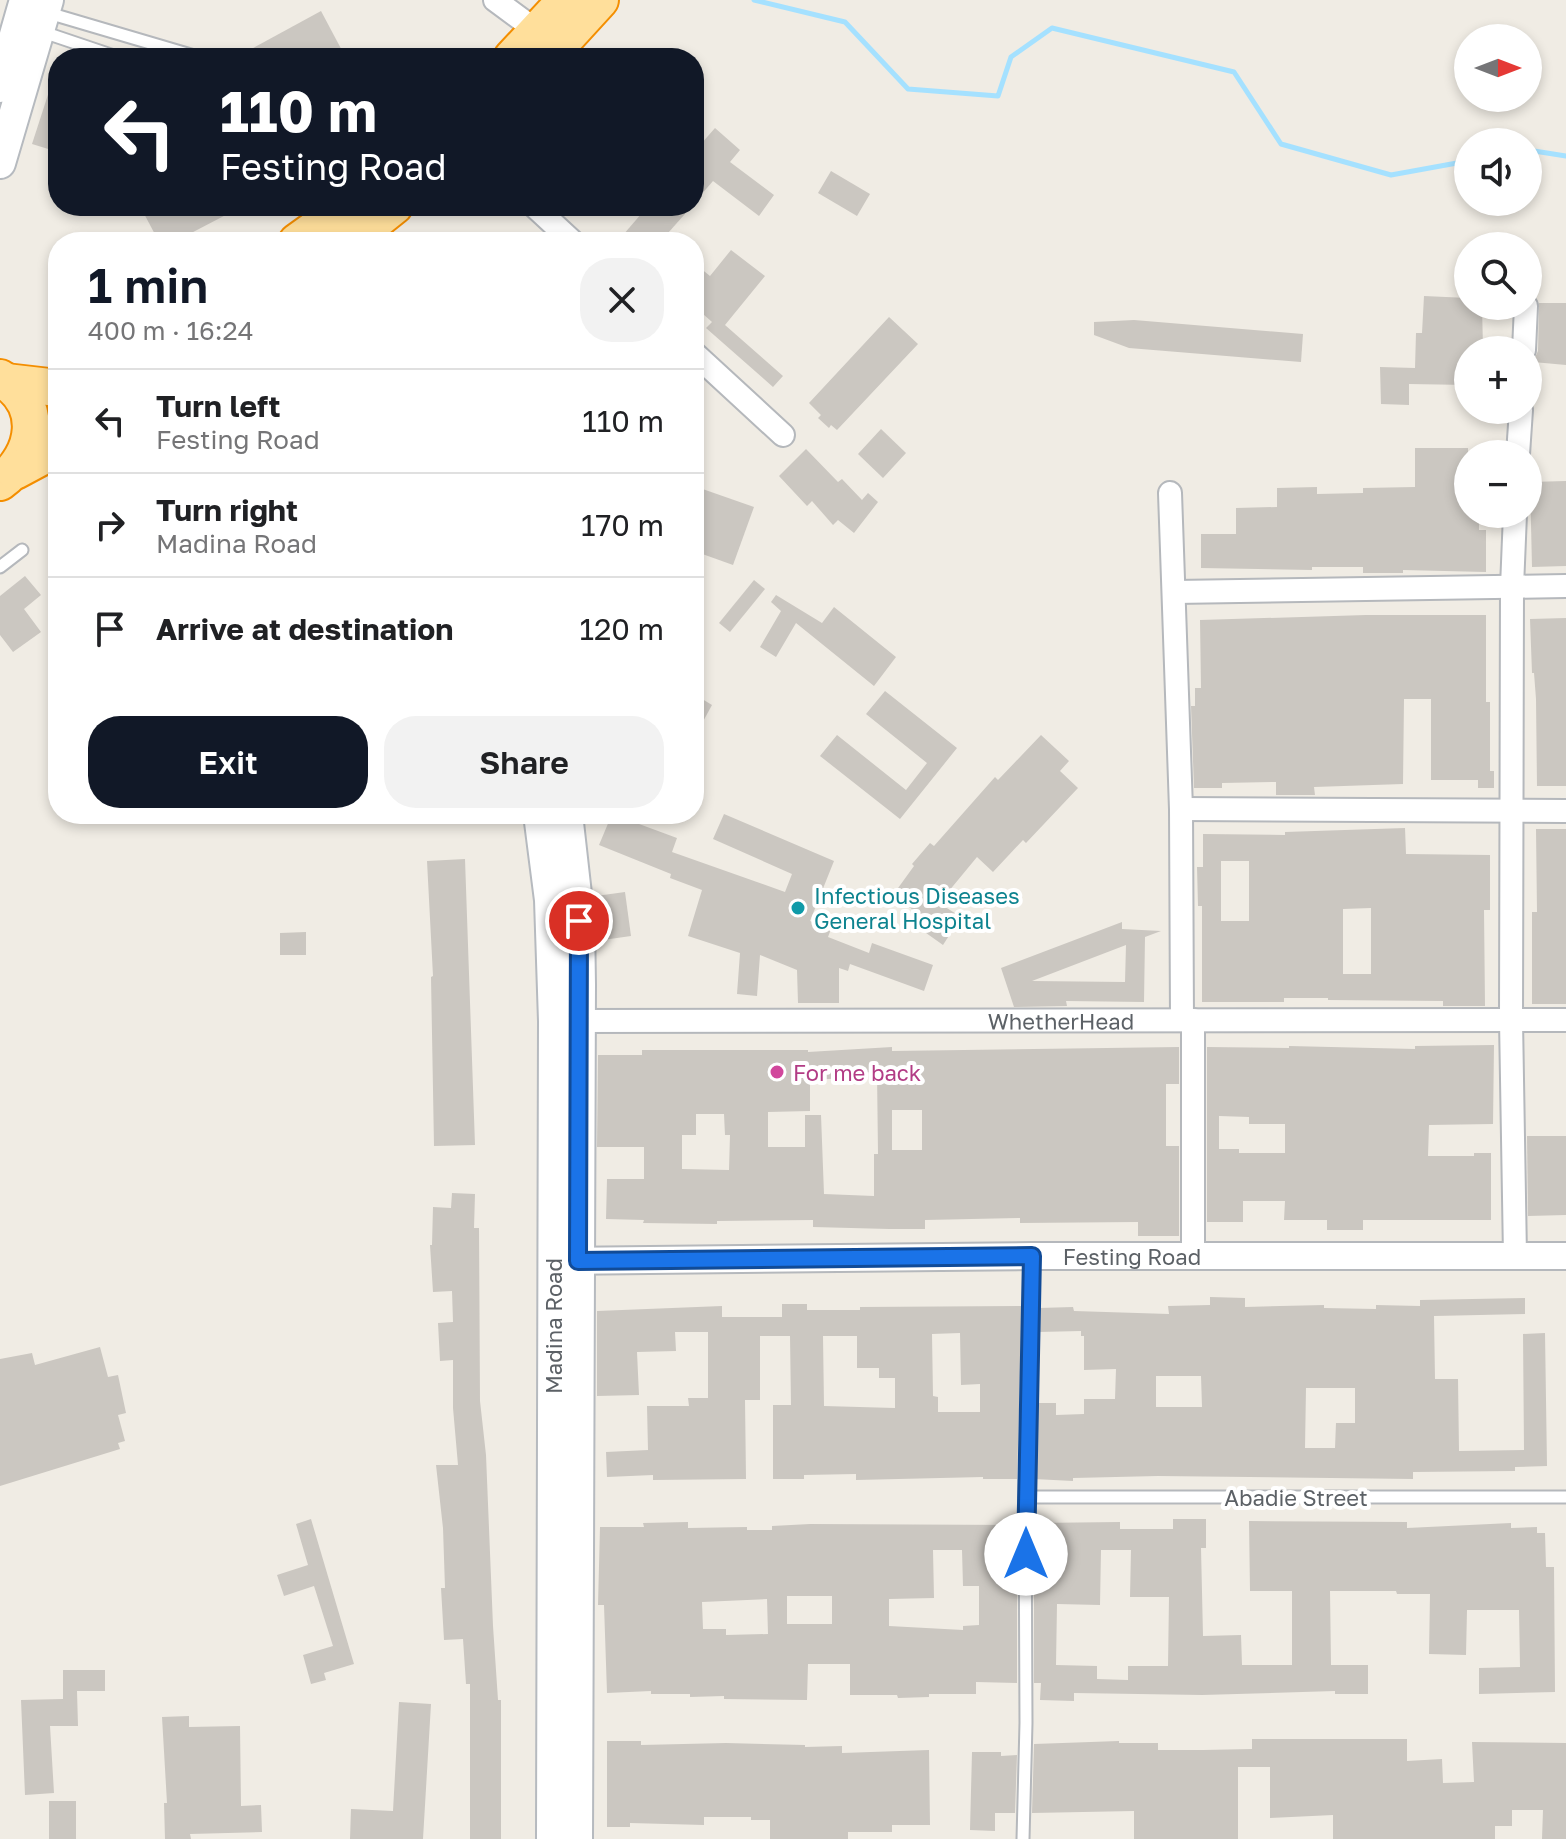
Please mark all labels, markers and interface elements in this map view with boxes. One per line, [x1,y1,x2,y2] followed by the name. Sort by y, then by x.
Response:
[1454,24,1542,112] north arrow
[1454,24,1542,528] map controls
[220,77,377,144] text: 110 m
[88,80,192,184] icon: left
[1454,128,1542,216] button: sound
[220,145,447,188] text: Festing Road
[1454,232,1542,320] button: search
[88,256,208,314] text: 1 min
[580,258,664,342] button: close
[88,315,254,346] text: 400 m · 16:24
[1454,336,1542,424] button: +
[156,388,281,424] text: Turn left
[88,399,132,443] icon: left
[582,403,664,439] text: 110 m
[156,424,320,455] text: Festing Road
[1454,440,1542,528] button: −
[156,492,298,528] text: Turn right
[88,503,132,547] icon: right
[581,507,664,543] text: 170 m
[156,528,317,559] text: Madina Road
[88,607,132,651] icon: arrive
[156,611,453,647] text: Arrive at destination
[579,611,664,647] text: 120 m
[88,716,368,808] button: Exit
[384,716,664,808] button: Share
[814,882,1020,934] place label: Infectious Diseases General Hospital
[545,887,613,955] pin
[557,899,601,943] icon: arrive
[789,899,807,917] marker: Infectious Diseases General Hospital
[988,1007,1134,1034] street label: WhetherHead
[793,1059,921,1086] place label: For me back
[768,1063,786,1081] marker: For me back
[1063,1243,1201,1270] street label: Festing Road
[540,1258,567,1394] street label: Madina Road
[1224,1484,1368,1511] street label: Abadie Street
[984,1512,1068,1596] position arrow

